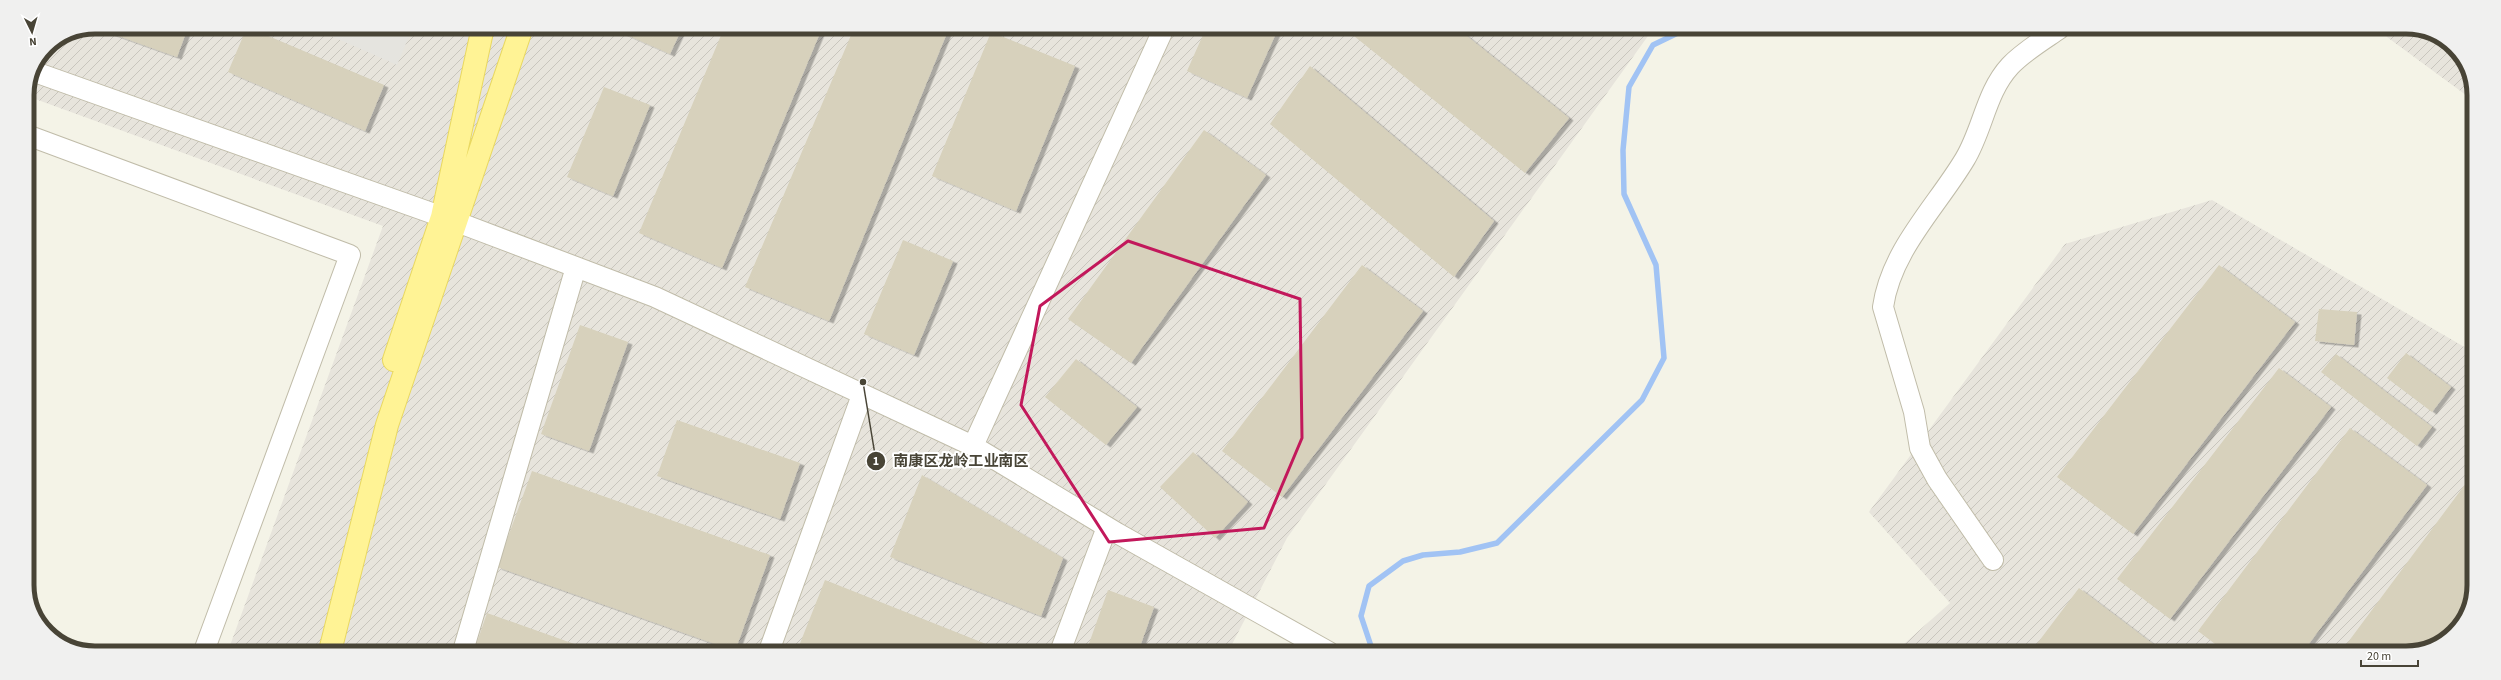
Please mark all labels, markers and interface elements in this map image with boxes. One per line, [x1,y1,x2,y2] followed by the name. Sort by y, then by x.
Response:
[12,12,52,52] north arrow
[29,34,37,49] text: N
[866,447,1037,474] callout: 南康区龙岭工业南区
[893,451,1029,472] text: 南康区龙岭工业南区
[873,453,879,470] text: 1
[2361,642,2418,668] scale bar
[2367,648,2391,665] text: 20 m

